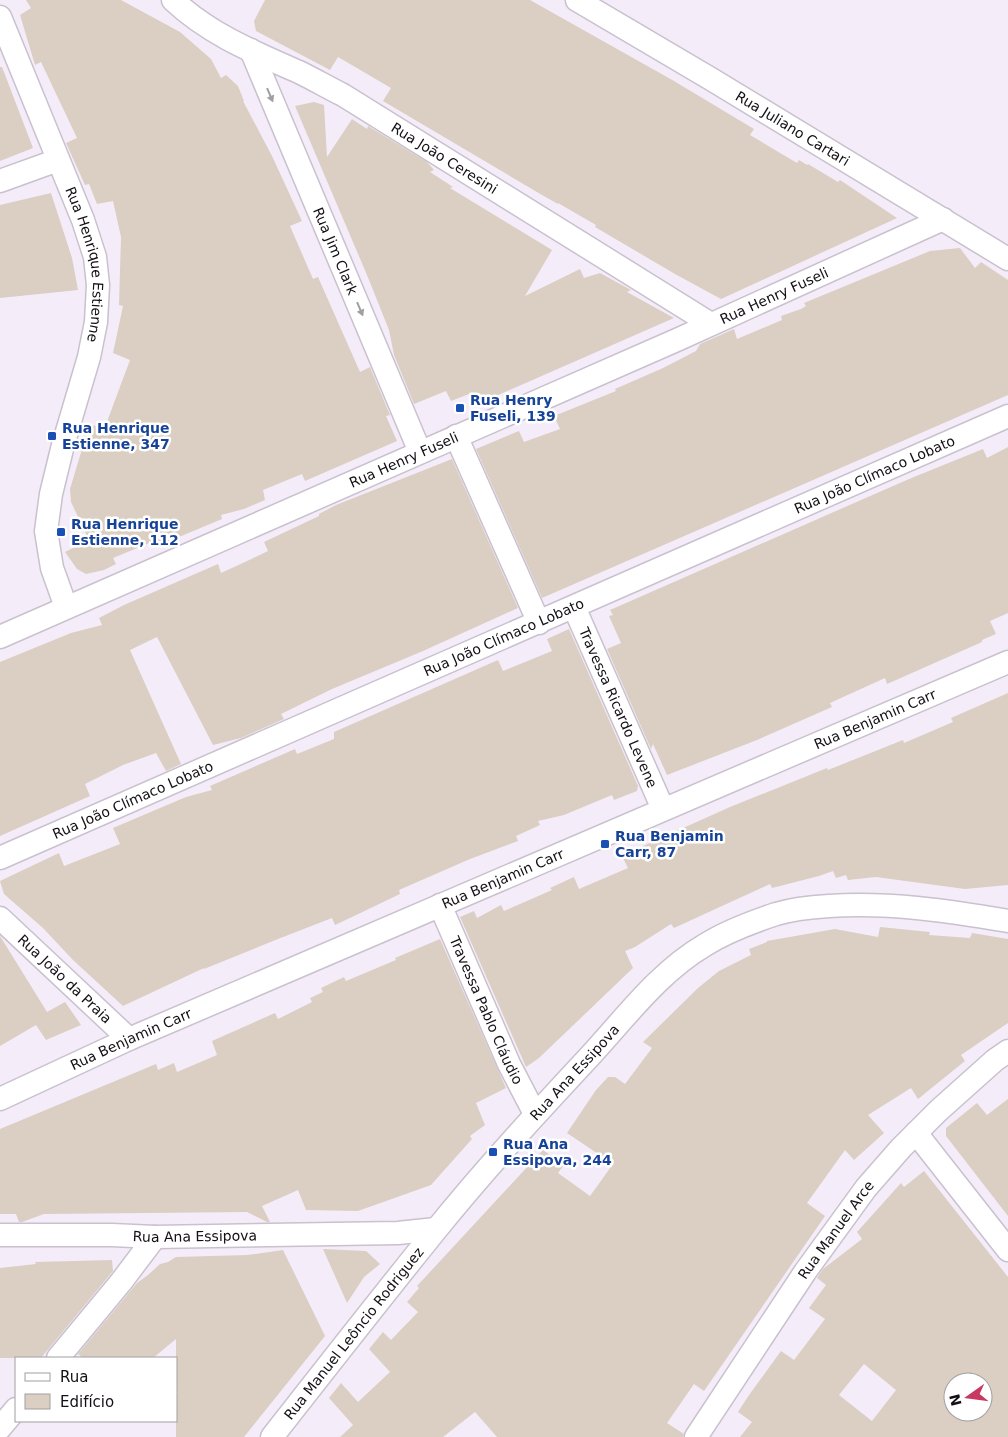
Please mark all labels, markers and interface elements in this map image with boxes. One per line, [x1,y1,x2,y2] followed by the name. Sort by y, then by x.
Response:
[266,88,274,102] one-way arrow
[733,88,852,169] street label: Rua Juliano Cartari
[388,119,500,197] street label: Rua João Ceresini
[62,184,106,344] street label: Rua Henrique Estienne
[310,205,361,298] street label: Rua Jim Clark
[717,264,831,327] street label: Rua Henry Fuseli
[357,302,365,316] one-way arrow
[470,392,556,424] place label: Rua Henry Fuseli, 139
[454,402,466,414] marker: Rua Henry Fuseli, 139
[62,420,170,452] place label: Rua Henrique Estienne, 347
[347,429,461,491] street label: Rua Henry Fuseli
[46,430,58,442] marker: Rua Henrique Estienne, 347
[792,432,957,517] street label: Rua João Clímaco Lobato
[71,516,179,548] place label: Rua Henrique Estienne, 112
[55,526,67,538] marker: Rua Henrique Estienne, 112
[421,595,586,679] street label: Rua João Clímaco Lobato
[576,624,661,790] street label: Travessa Ricardo Levene
[812,686,939,752] street label: Rua Benjamin Carr
[50,758,216,842] street label: Rua João Clímaco Lobato
[615,828,724,860] place label: Rua Benjamin Carr, 87
[599,838,611,850] marker: Rua Benjamin Carr, 87
[439,845,566,912] street label: Rua Benjamin Carr
[15,931,115,1027] street label: Rua João da Praia
[446,933,526,1087] street label: Travessa Pablo Cláudio
[68,1005,194,1073] street label: Rua Benjamin Carr
[527,1021,622,1124] street label: Rua Ana Essipova
[503,1136,612,1168] place label: Rua Ana Essipova, 244
[487,1146,499,1158] marker: Rua Ana Essipova, 244
[795,1177,877,1282] street label: Rua Manuel Arce
[132,1227,257,1245] street label: Rua Ana Essipova
[281,1244,427,1423] street label: Rua Manuel Leôncio Rodriguez
[15,1357,178,1422] legend
[60,1368,88,1386] text: Rua
[943,1372,993,1422] north arrow
[60,1393,114,1411] text: Edifício
[946,1393,965,1408] text: N

